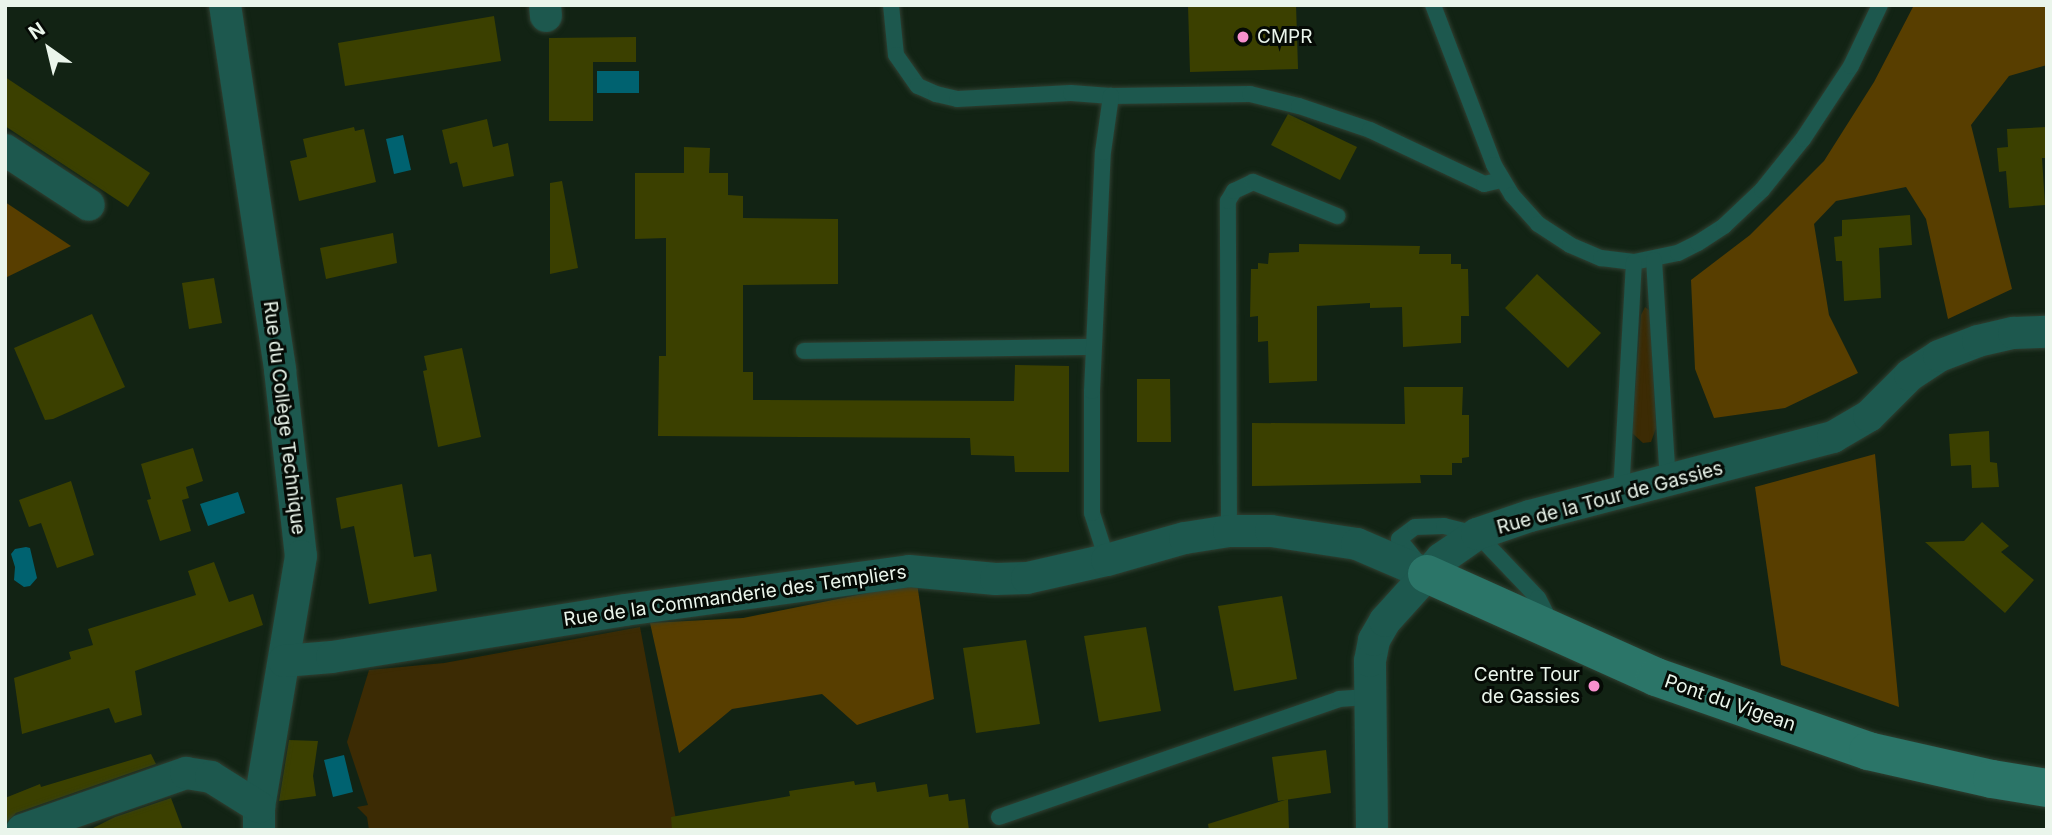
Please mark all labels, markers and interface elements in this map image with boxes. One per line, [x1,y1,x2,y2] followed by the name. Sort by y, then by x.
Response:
[14,14,84,84] north arrow
[25,18,49,45] text: N
[1257,26,1312,48] place label: CMPR
[1235,29,1251,45] marker: CMPR
[258,300,310,536] street label: Rue du Collège Technique
[1494,457,1726,539] street label: Rue de la Tour de Gassies
[562,561,908,631] street label: Rue de la Commanderie des Templiers
[1474,664,1580,708] place label: Centre Tour de Gassies
[1662,670,1798,736] street label: Pont du Vigean
[1586,678,1602,694] marker: Centre Tour de Gassies

